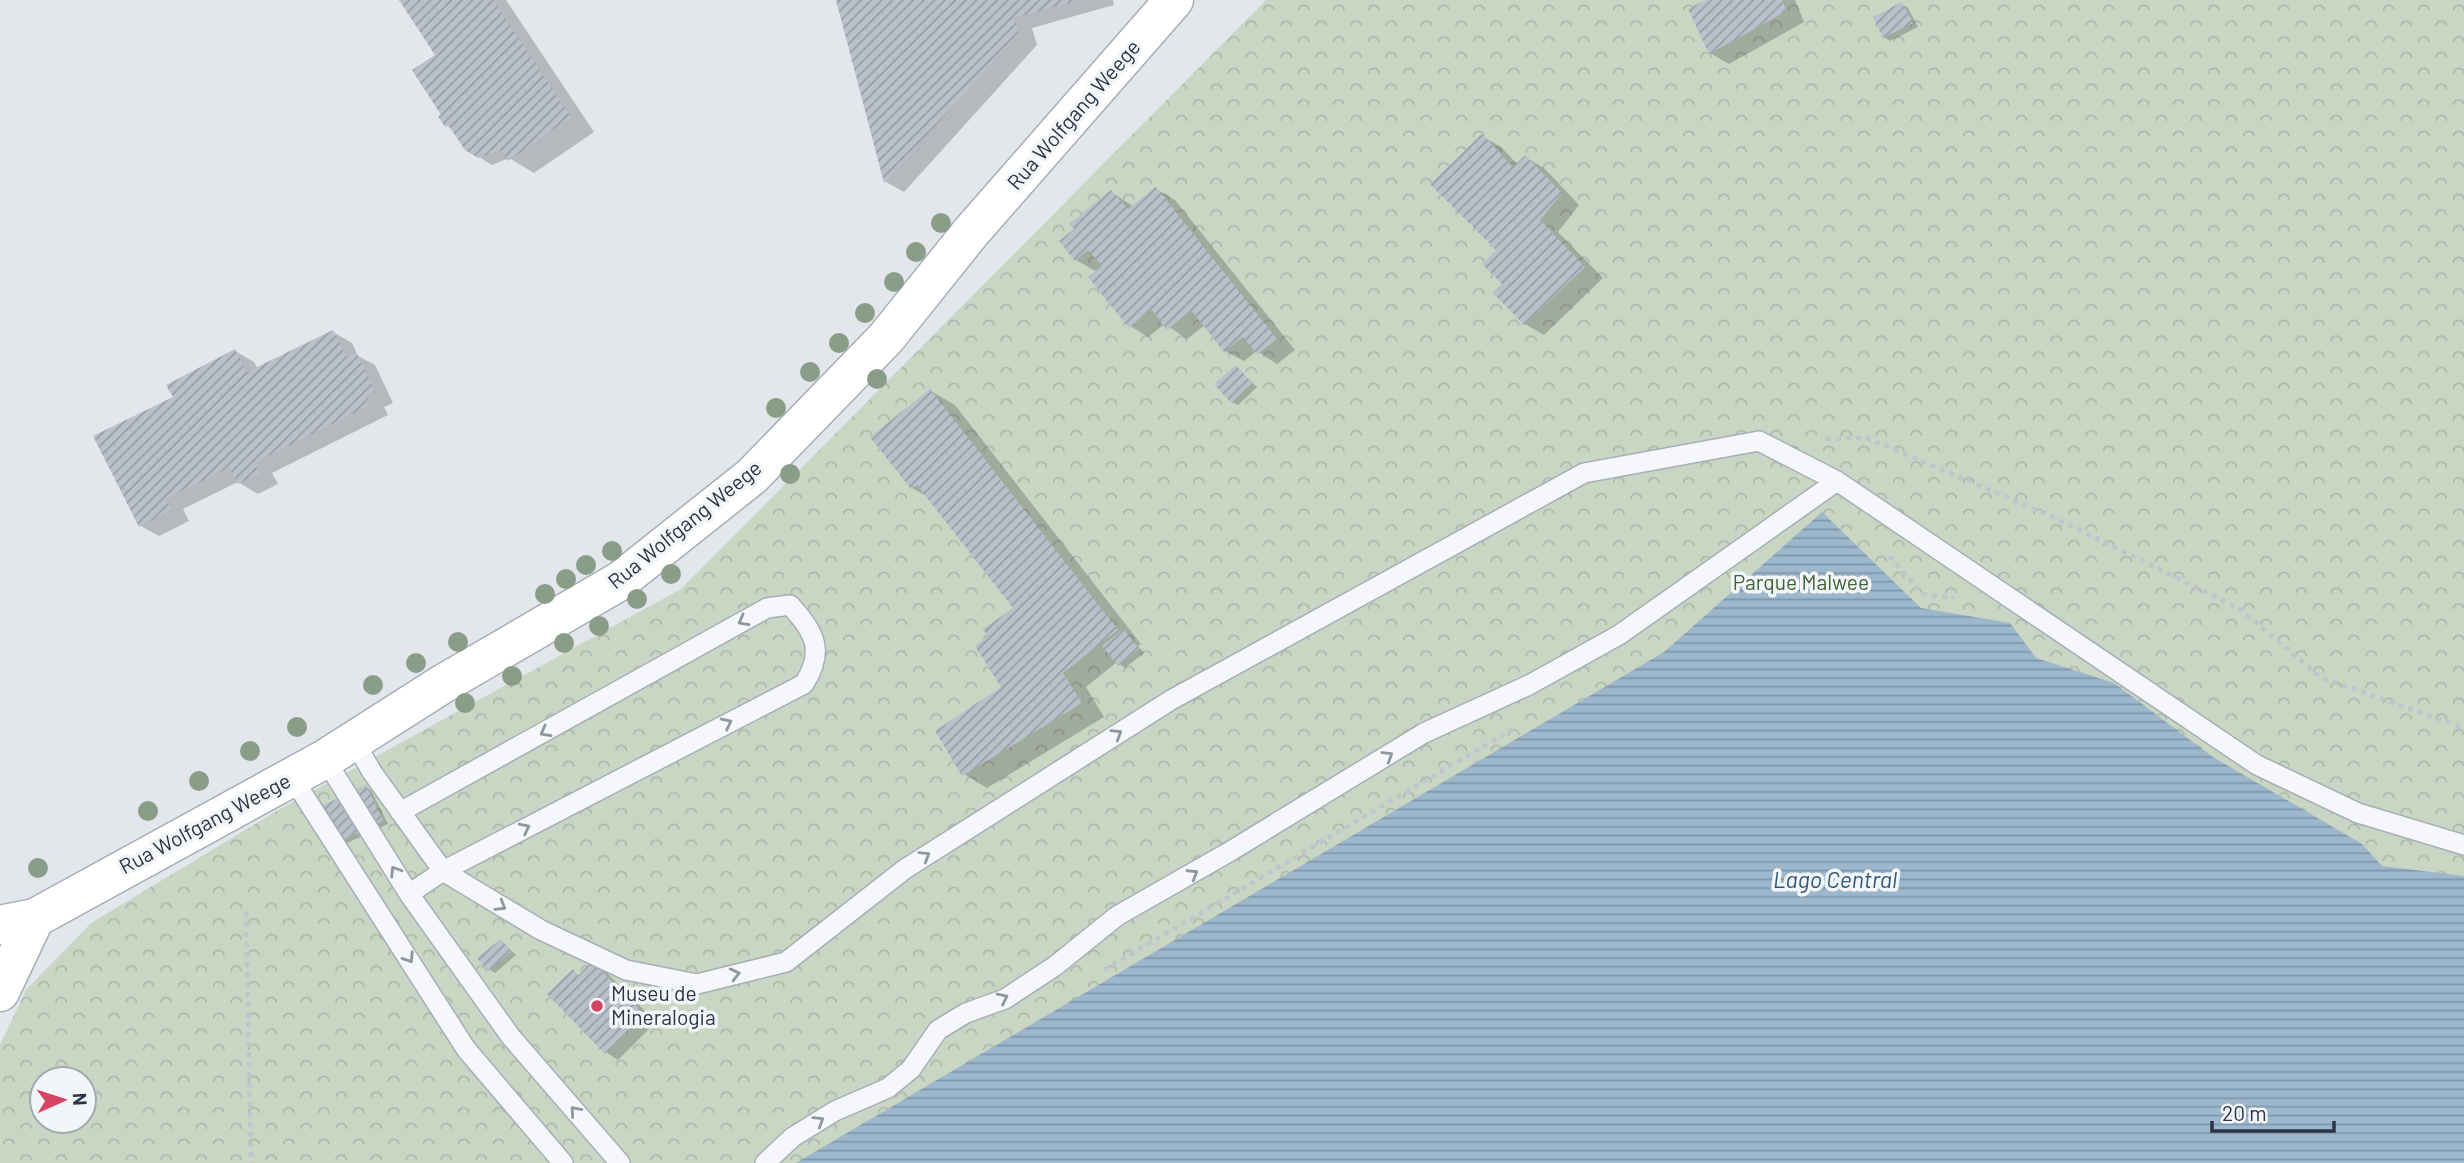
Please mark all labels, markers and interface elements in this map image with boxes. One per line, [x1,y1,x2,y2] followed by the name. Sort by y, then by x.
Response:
[1001,34,1145,194] street label: Rua Wolfgang Weege
[602,454,766,593] street label: Rua Wolfgang Weege
[1733,569,1869,594] park label: Parque Malwee
[738,613,751,626] one-way arrow
[720,718,732,732] one-way arrow
[539,723,552,737] one-way arrow
[1110,729,1123,742] one-way arrow
[1380,752,1393,765] one-way arrow
[114,767,294,878] street label: Rua Wolfgang Weege
[518,823,530,836] one-way arrow
[917,851,930,864] one-way arrow
[390,865,403,878] one-way arrow
[1773,865,1897,893] water label: Lago Central
[1185,869,1198,882] one-way arrow
[494,898,507,911] one-way arrow
[400,951,413,964] one-way arrow
[729,968,741,982] one-way arrow
[611,980,716,1029] place label: Museu de Mineralogia
[996,992,1008,1006] one-way arrow
[589,998,605,1014] marker: Museu de Mineralogia
[28,1065,98,1135] north arrow
[2212,1090,2334,1134] scale bar
[69,1092,92,1106] text: N
[2222,1100,2267,1125] text: 20 m
[571,1107,583,1120] one-way arrow
[811,1117,824,1130] one-way arrow

